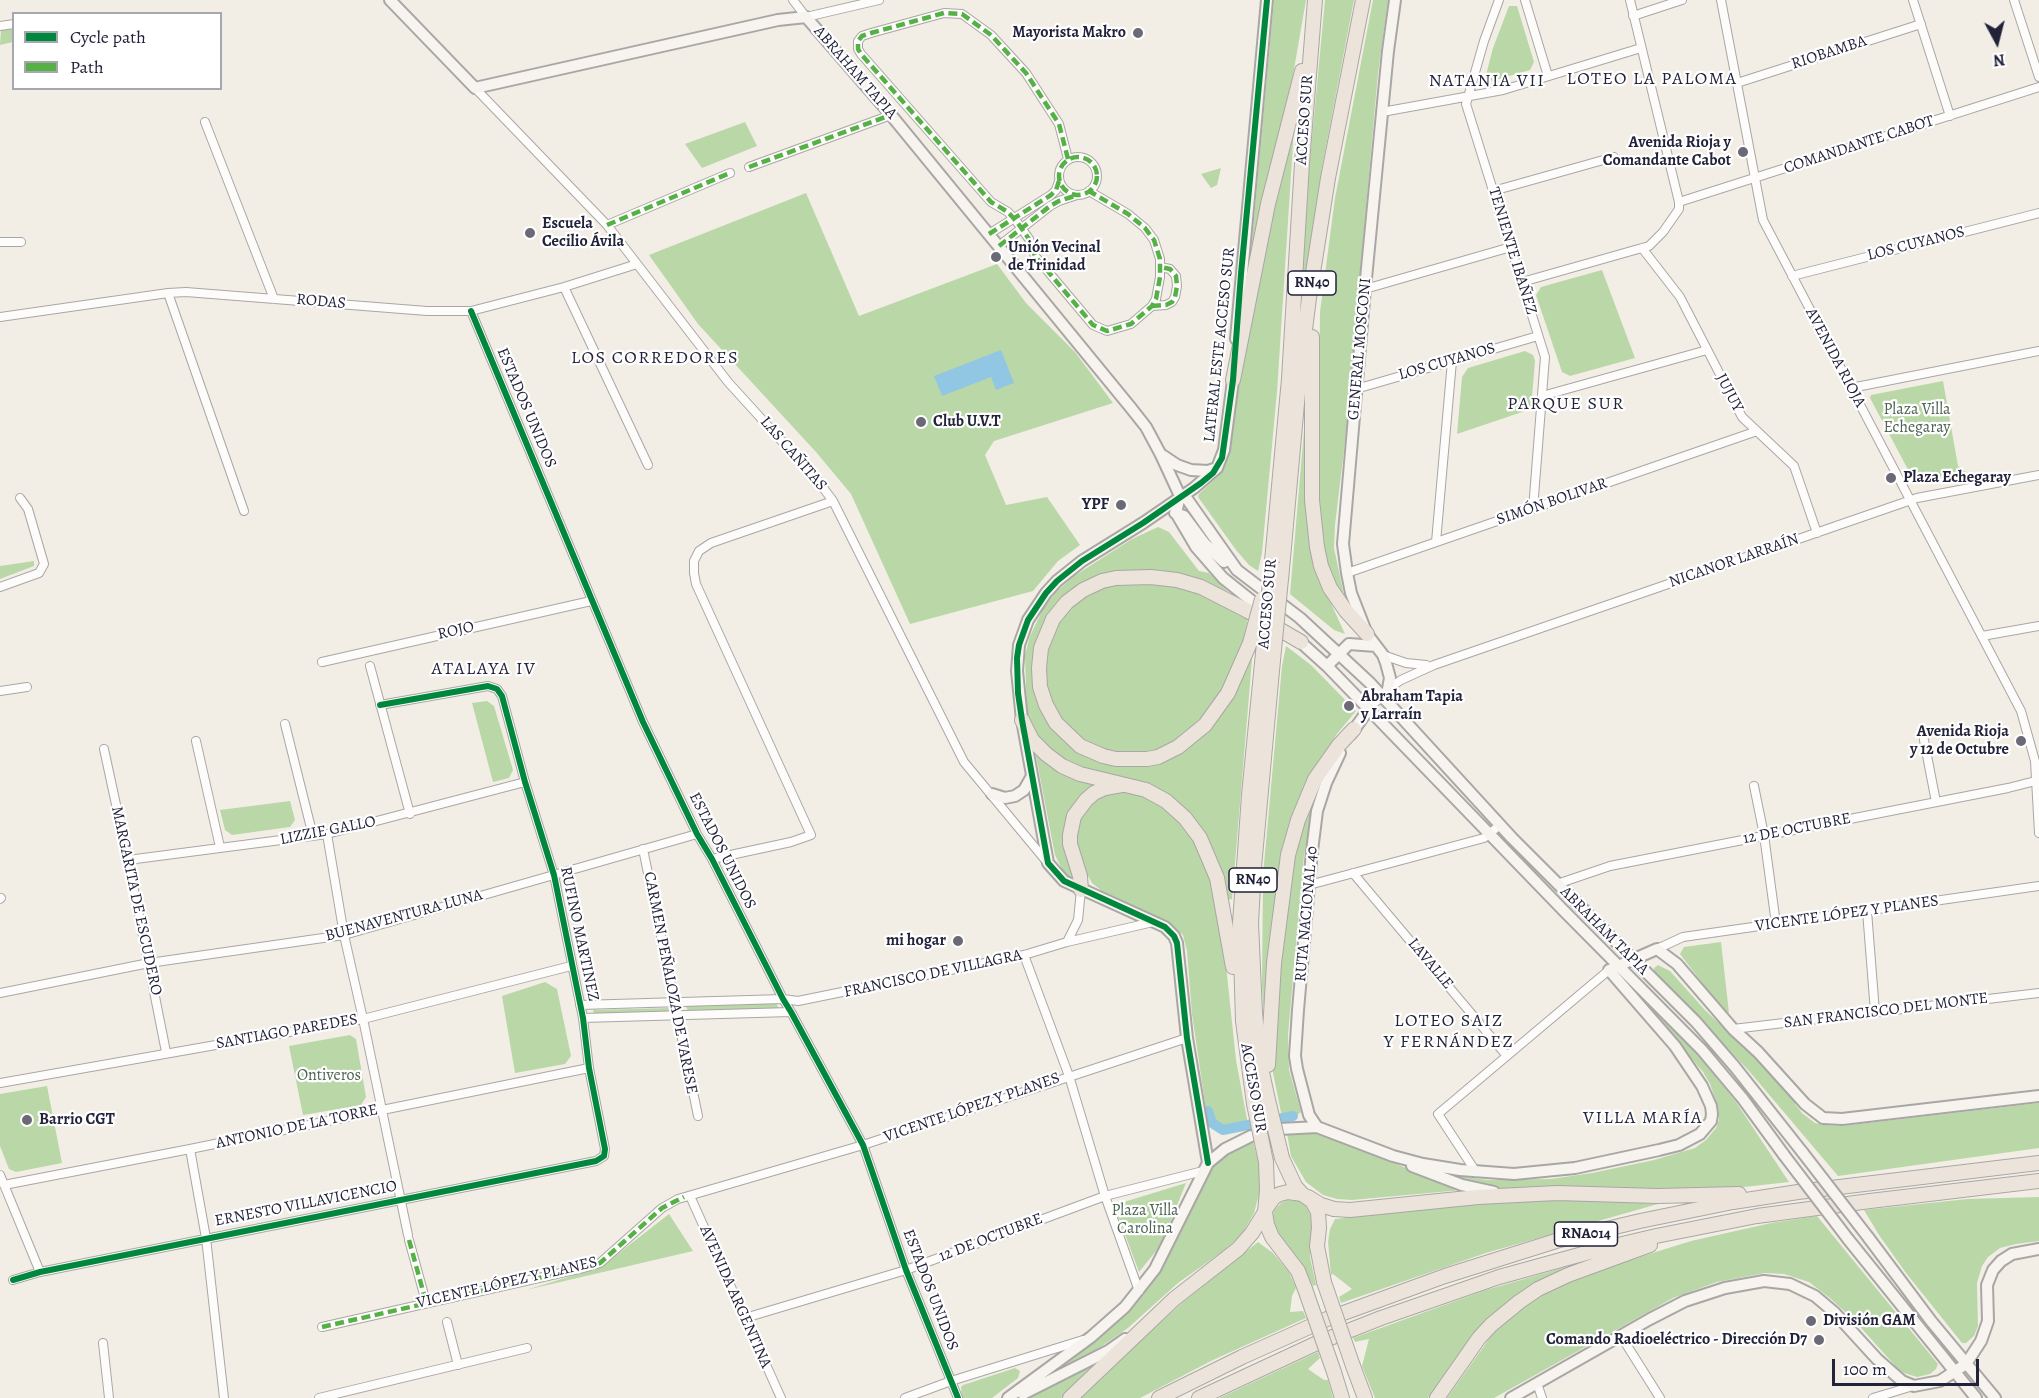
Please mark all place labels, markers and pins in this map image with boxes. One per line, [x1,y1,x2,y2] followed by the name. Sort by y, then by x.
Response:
[1012,23,1126,43] place label: Mayorista Makro
[1131,26,1145,40] marker: Mayorista Makro
[1603,133,1731,171] place label: Avenida Rioja y Comandante Cabot
[1736,145,1750,159] marker: Avenida Rioja y Comandante Cabot
[542,214,624,252] place label: Escuela Cecilio Ávila
[523,226,537,240] marker: Escuela Cecilio Ávila
[1008,238,1101,276] place label: Unión Vecinal de Trinidad
[989,250,1003,264] marker: Unión Vecinal de Trinidad
[933,412,1000,432] place label: Club U.V.T
[914,415,928,429] marker: Club U.V.T
[1903,468,2011,488] place label: Plaza Echegaray
[1884,471,1898,485] marker: Plaza Echegaray
[1082,495,1109,515] place label: YPF
[1114,498,1128,512] marker: YPF
[1361,687,1463,725] place label: Abraham Tapia y Larraín
[1342,699,1356,713] marker: Abraham Tapia y Larraín
[1910,722,2009,760] place label: Avenida Rioja y 12 de Octubre
[2014,734,2028,748] marker: Avenida Rioja y 12 de Octubre
[886,931,946,951] place label: mi hogar
[951,934,965,948] marker: mi hogar
[39,1110,115,1130] place label: Barrio CGT
[20,1113,34,1127] marker: Barrio CGT
[1823,1311,1916,1331] place label: División GAM
[1804,1314,1818,1328] marker: División GAM
[1546,1330,1807,1350] place label: Comando Radioeléctrico - Dirección D7
[1812,1333,1826,1347] marker: Comando Radioeléctrico - Dirección D7

